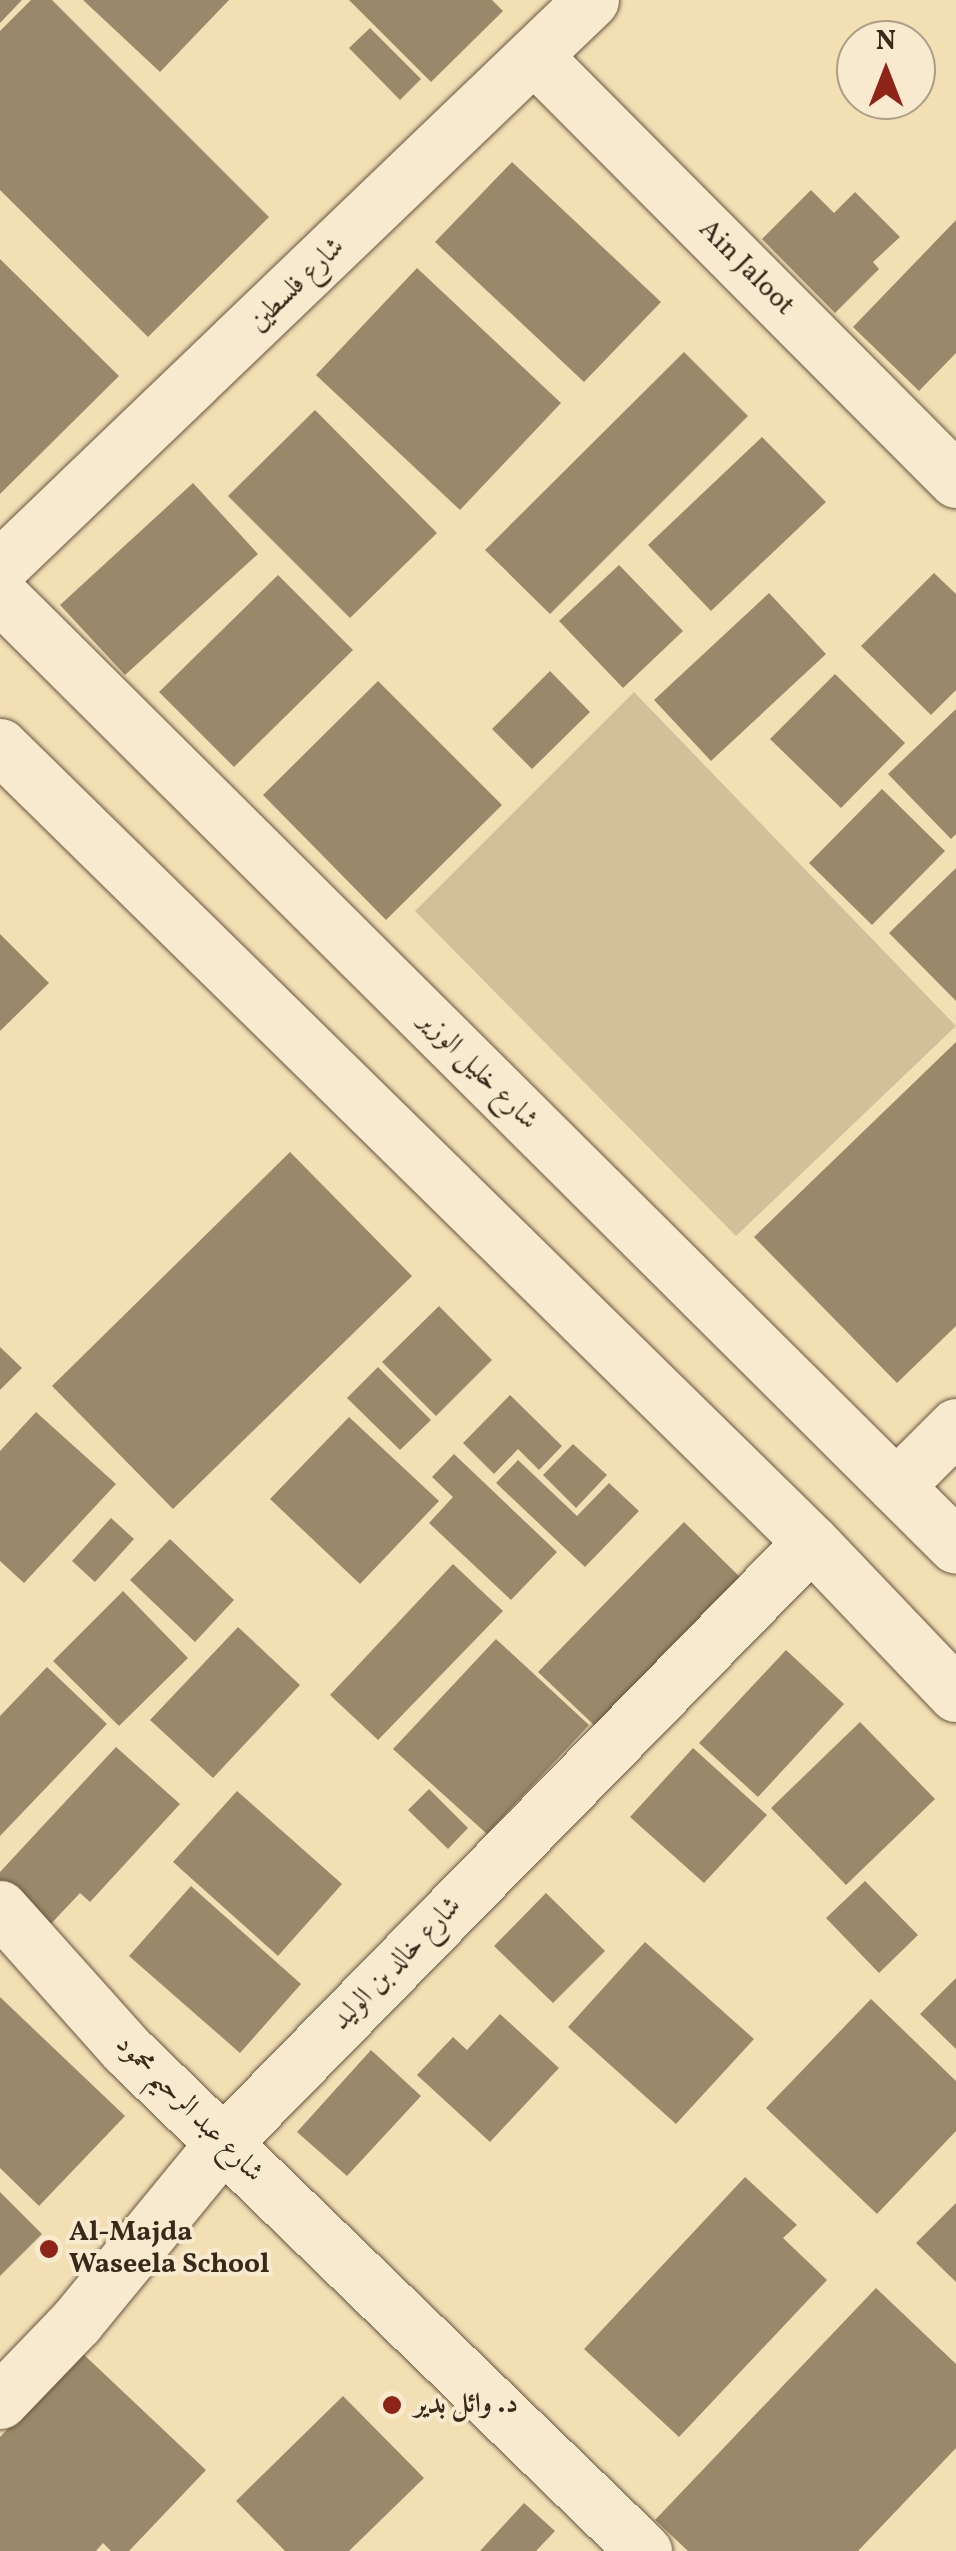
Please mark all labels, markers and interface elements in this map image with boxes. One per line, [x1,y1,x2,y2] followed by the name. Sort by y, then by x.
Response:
[836,20,936,120] north arrow
[876,22,896,61] text: N
[691,213,801,323] street label: Ain Jaloot
[242,231,352,339] street label: شارع فلسطين
[411,1004,545,1138] street label: شارع خليل الوزير
[325,1890,469,2038] street label: شارع خالد بن الوليد
[108,2028,270,2190] street label: شارع عبد الرحيم محمود
[69,2216,269,2282] place label: Al-Majda Waseela School
[38,2238,60,2260] marker: Al-Majda Waseela School
[414,2388,518,2422] place label: د. وائل بدير
[379,2392,405,2418] marker: د. وائل بدير

